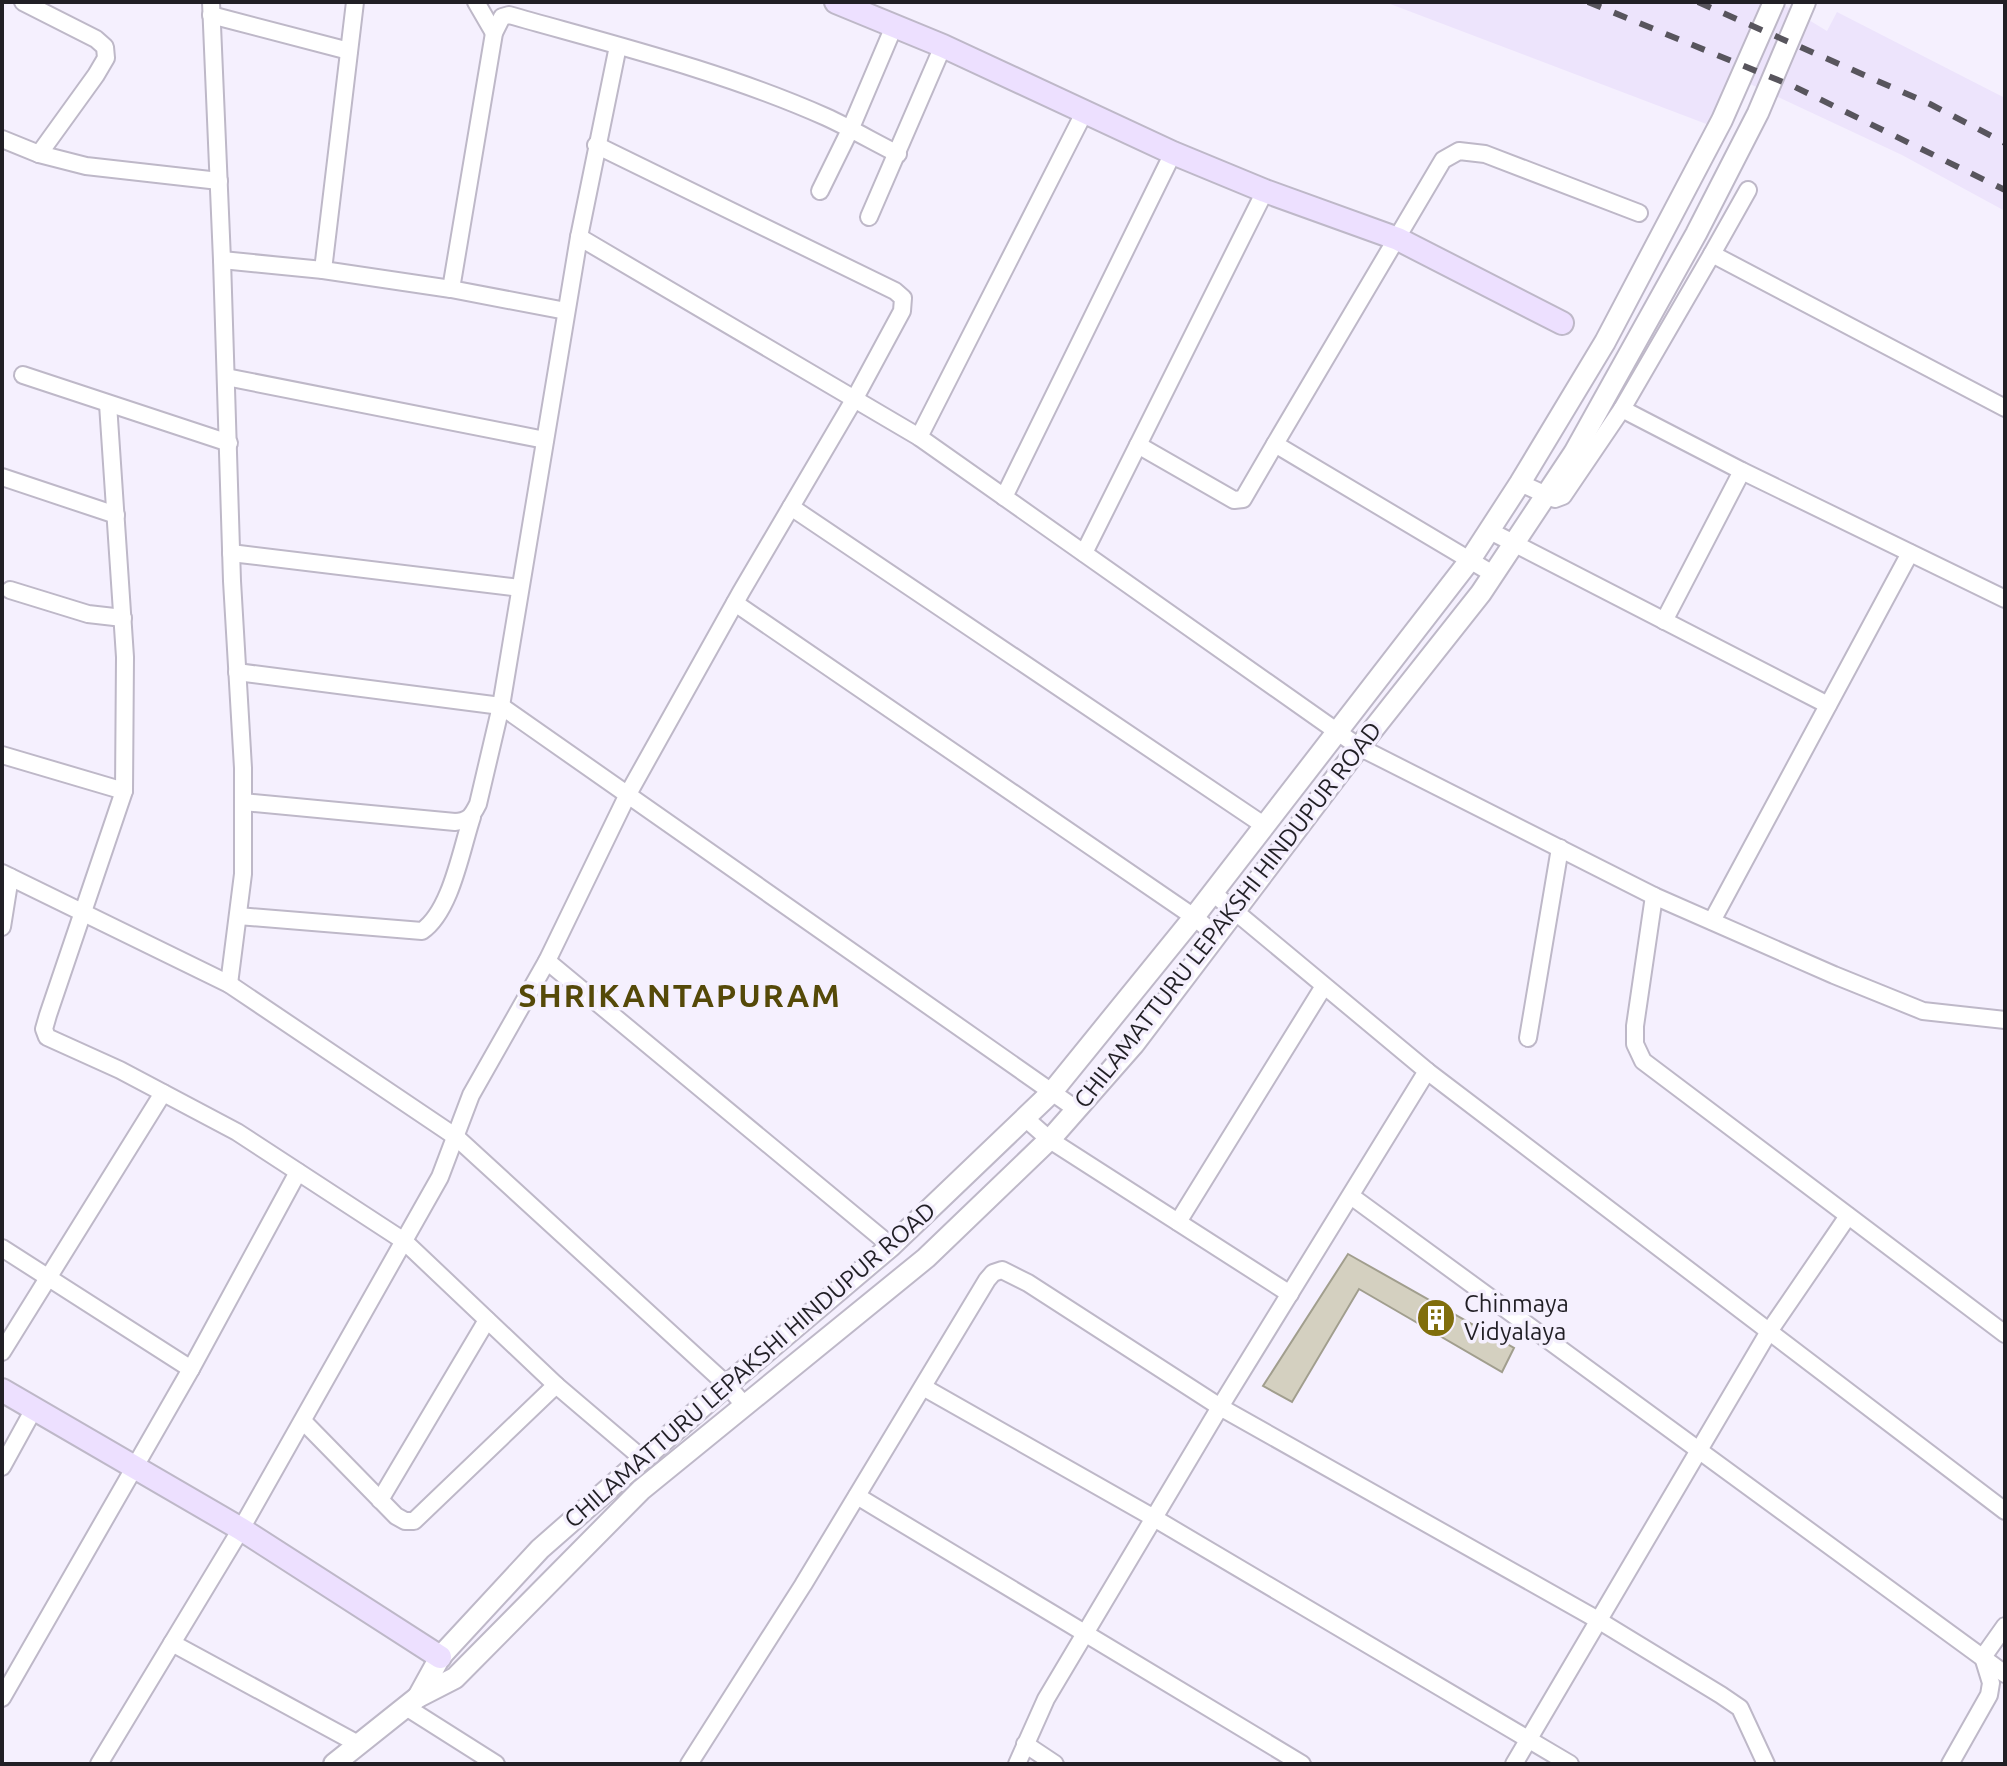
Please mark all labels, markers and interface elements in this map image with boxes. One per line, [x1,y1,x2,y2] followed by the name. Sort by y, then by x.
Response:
[1068,716,1387,1113] street label: CHILAMATTURU LEPAKSHI HINDUPUR ROAD
[518,977,842,1013] district label: SHRIKANTAPURAM
[559,1196,941,1533] street label: CHILAMATTURU LEPAKSHI HINDUPUR ROAD
[1464,1290,1569,1345] place label: Chinmaya Vidyalaya
[1415,1297,1457,1339] building icon: Chinmaya Vidyalaya

